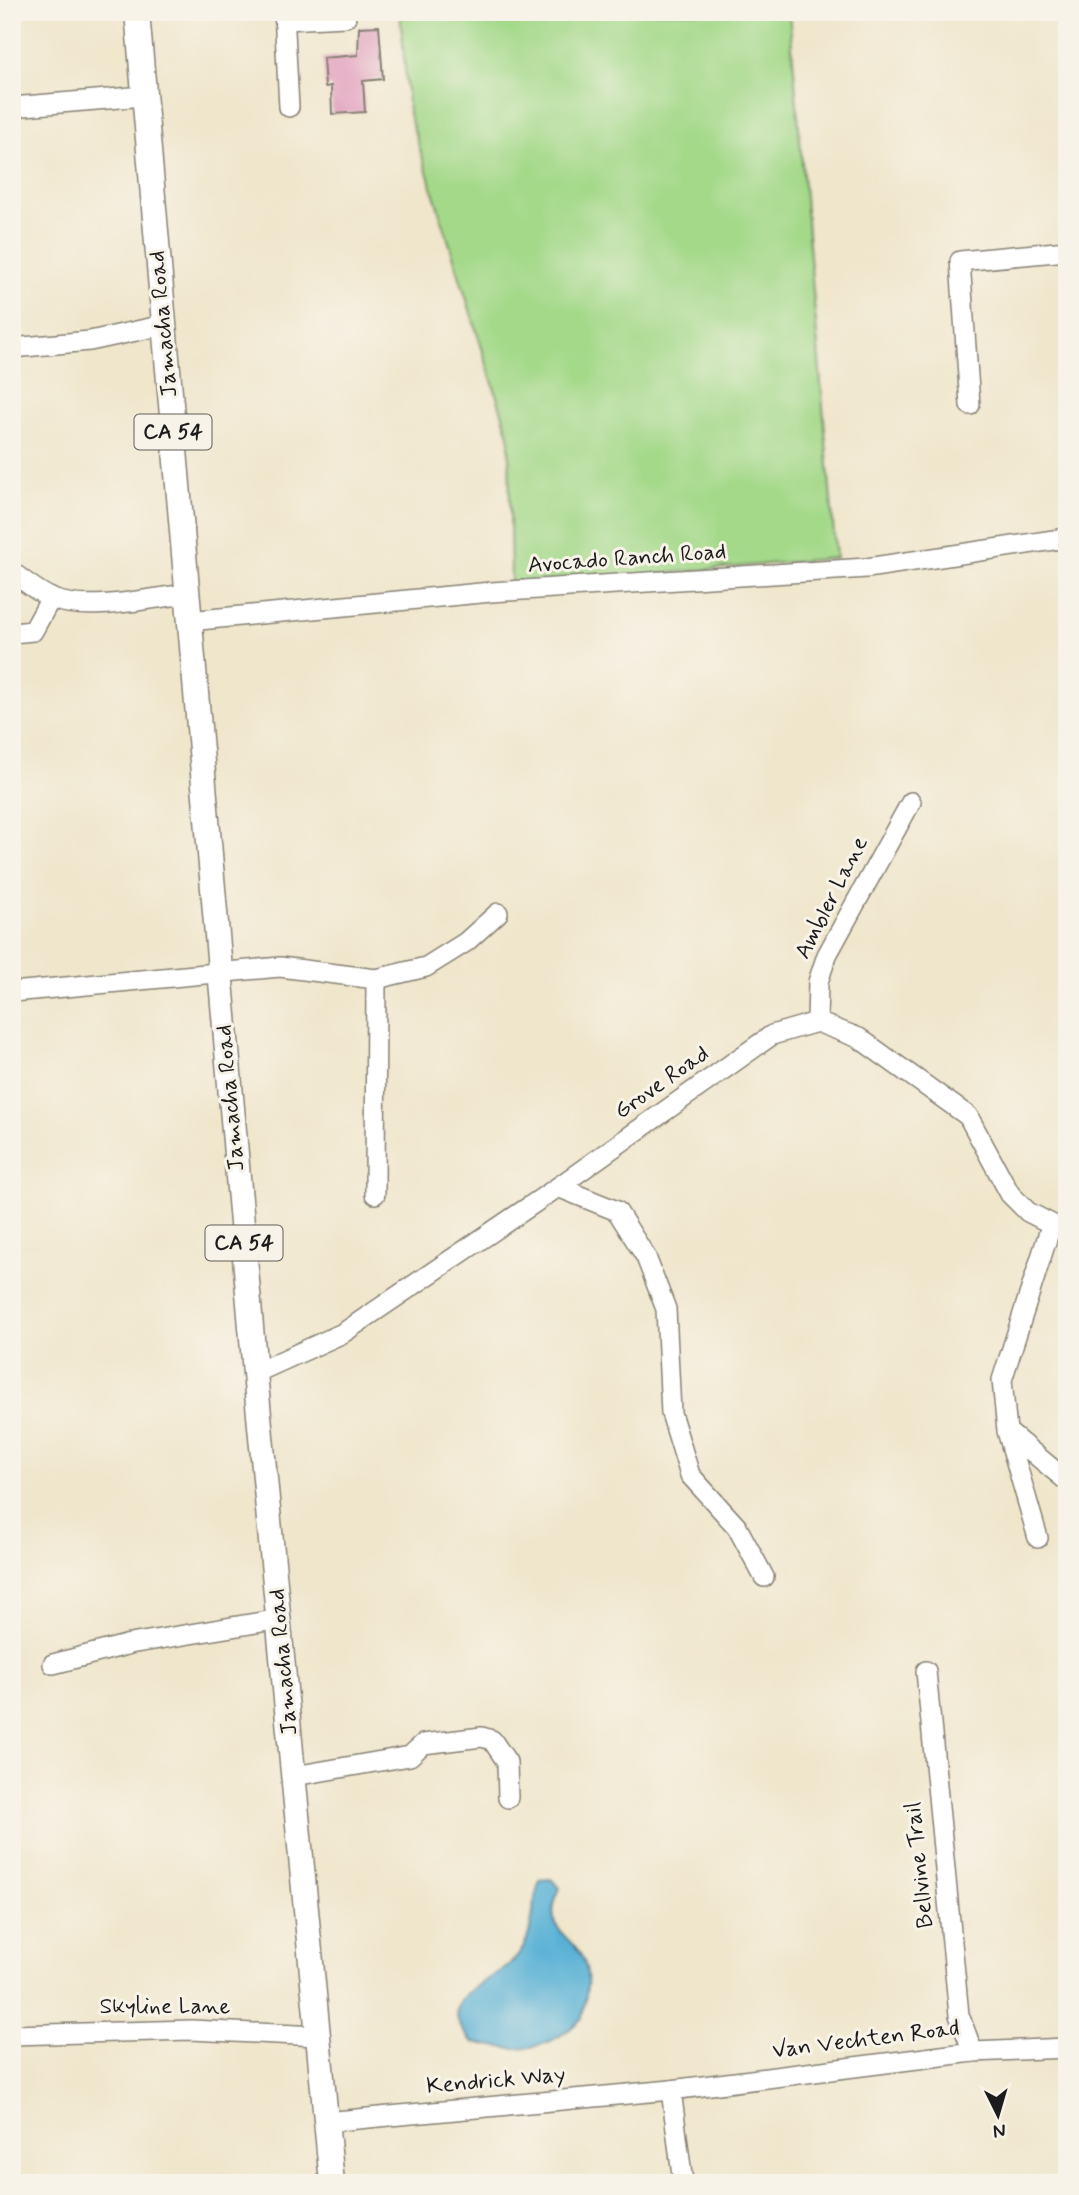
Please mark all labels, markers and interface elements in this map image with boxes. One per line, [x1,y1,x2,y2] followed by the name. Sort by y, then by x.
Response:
[143,249,185,399] street label: Jamacha Road
[134,414,212,450] road number: CA 54
[527,537,727,581] street label: Avocado Ranch Road
[788,832,876,964] street label: Ambler Lane
[210,1023,252,1173] street label: Jamacha Road
[609,1039,715,1127] street label: Grove Road
[205,1226,282,1260] road number: CA 54
[263,1587,305,1737] street label: Jamacha Road
[898,1800,942,1930] street label: Bellvine Trail
[100,1992,231,2022] street label: Skyline Lane
[771,2014,961,2066] street label: Van Vechten Road
[425,2060,567,2102] street label: Kendrick Way
[964,2080,1034,2150] north arrow
[992,2117,1007,2143] text: N

